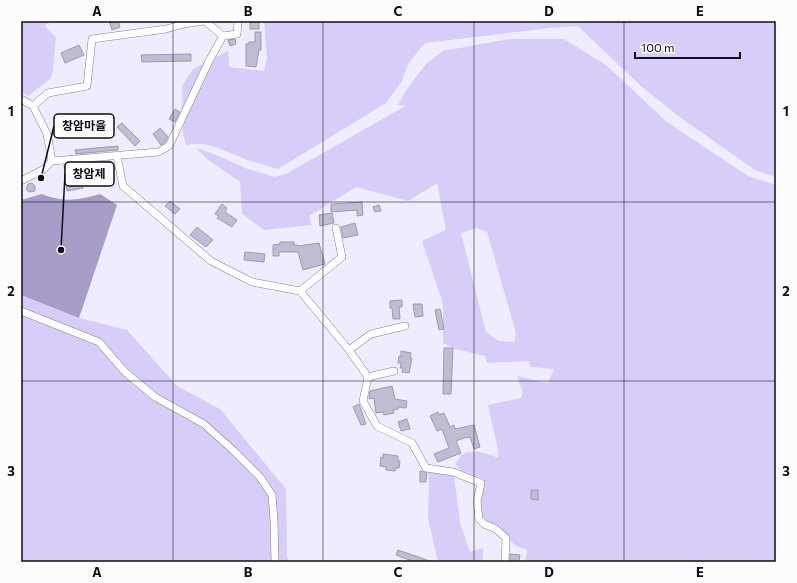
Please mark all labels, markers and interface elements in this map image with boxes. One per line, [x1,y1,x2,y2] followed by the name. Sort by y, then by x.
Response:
[92,3,102,19] text: A
[244,3,253,19] text: B
[394,3,403,19] text: C
[544,3,554,19] text: D
[696,3,704,19] text: E
[635,34,740,60] scale bar
[641,40,675,54] text: 100 m
[8,103,14,119] text: 1
[783,103,789,119] text: 1
[54,114,114,138] callout: 창암마을
[62,118,106,132] text: 창암마을
[65,162,114,186] callout: 창암제
[72,166,106,180] text: 창암제
[7,283,15,299] text: 2
[782,283,790,299] text: 2
[7,463,15,479] text: 3
[782,463,790,479] text: 3
[92,564,102,580] text: A
[244,564,253,580] text: B
[394,564,403,580] text: C
[544,564,554,580] text: D
[696,564,704,580] text: E

